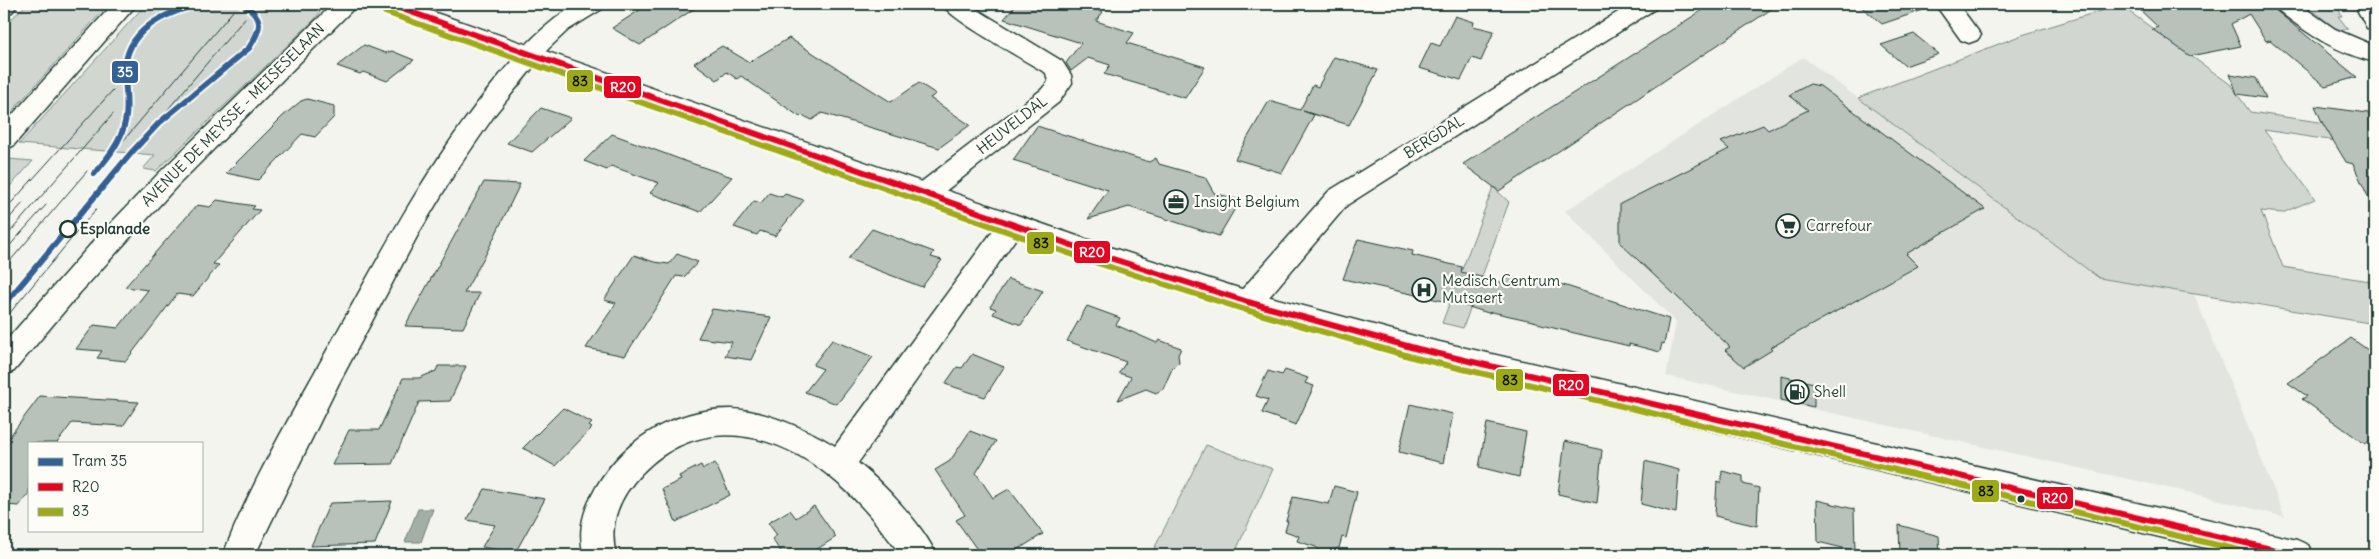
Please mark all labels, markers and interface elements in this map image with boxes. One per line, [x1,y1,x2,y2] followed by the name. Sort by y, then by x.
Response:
[137,19,328,210] street label: AVENUE DE MEYSSE - MEISESELAAN
[111,60,139,84] line badge: 35
[117,63,133,81] text: 35
[566,69,594,93] line badge: 83
[572,72,588,90] text: 83
[603,75,642,99] line badge: R20
[610,78,636,96] text: R20
[973,91,1051,158] street label: HEUVELDAL
[1400,111,1467,162] street label: BERGDAL
[1163,189,1189,215] office icon: Insight Belgium
[1194,192,1300,211] place label: Insight Belgium
[1775,213,1801,239] supermarket icon: Carrefour
[1806,216,1872,235] place label: Carrefour
[80,219,150,239] place label: Esplanade
[59,220,77,238] marker: Esplanade
[1026,231,1055,255] line badge: 83
[1033,234,1049,252] text: 83
[1073,240,1111,264] line badge: R20
[1079,243,1105,261] text: R20
[1442,271,1560,307] place label: Medisch Centrum Mutsaert
[1411,277,1437,303] hospital icon: Medisch Centrum Mutsaert
[1495,368,1524,392] line badge: 83
[1502,371,1518,389] text: 83
[1552,373,1590,397] line badge: R20
[1558,376,1584,394] text: R20
[1784,379,1810,405] fuel station icon: Shell
[1814,382,1846,401] place label: Shell
[28,442,202,532] legend
[72,451,127,470] text: Tram 35
[72,477,100,496] text: R20
[1971,479,2000,503] line badge: 83
[1978,482,1994,500] text: 83
[2036,486,2074,510] line badge: R20
[2042,489,2068,507] text: R20
[2016,494,2026,504] unlabelled marker
[72,501,89,520] text: 83

